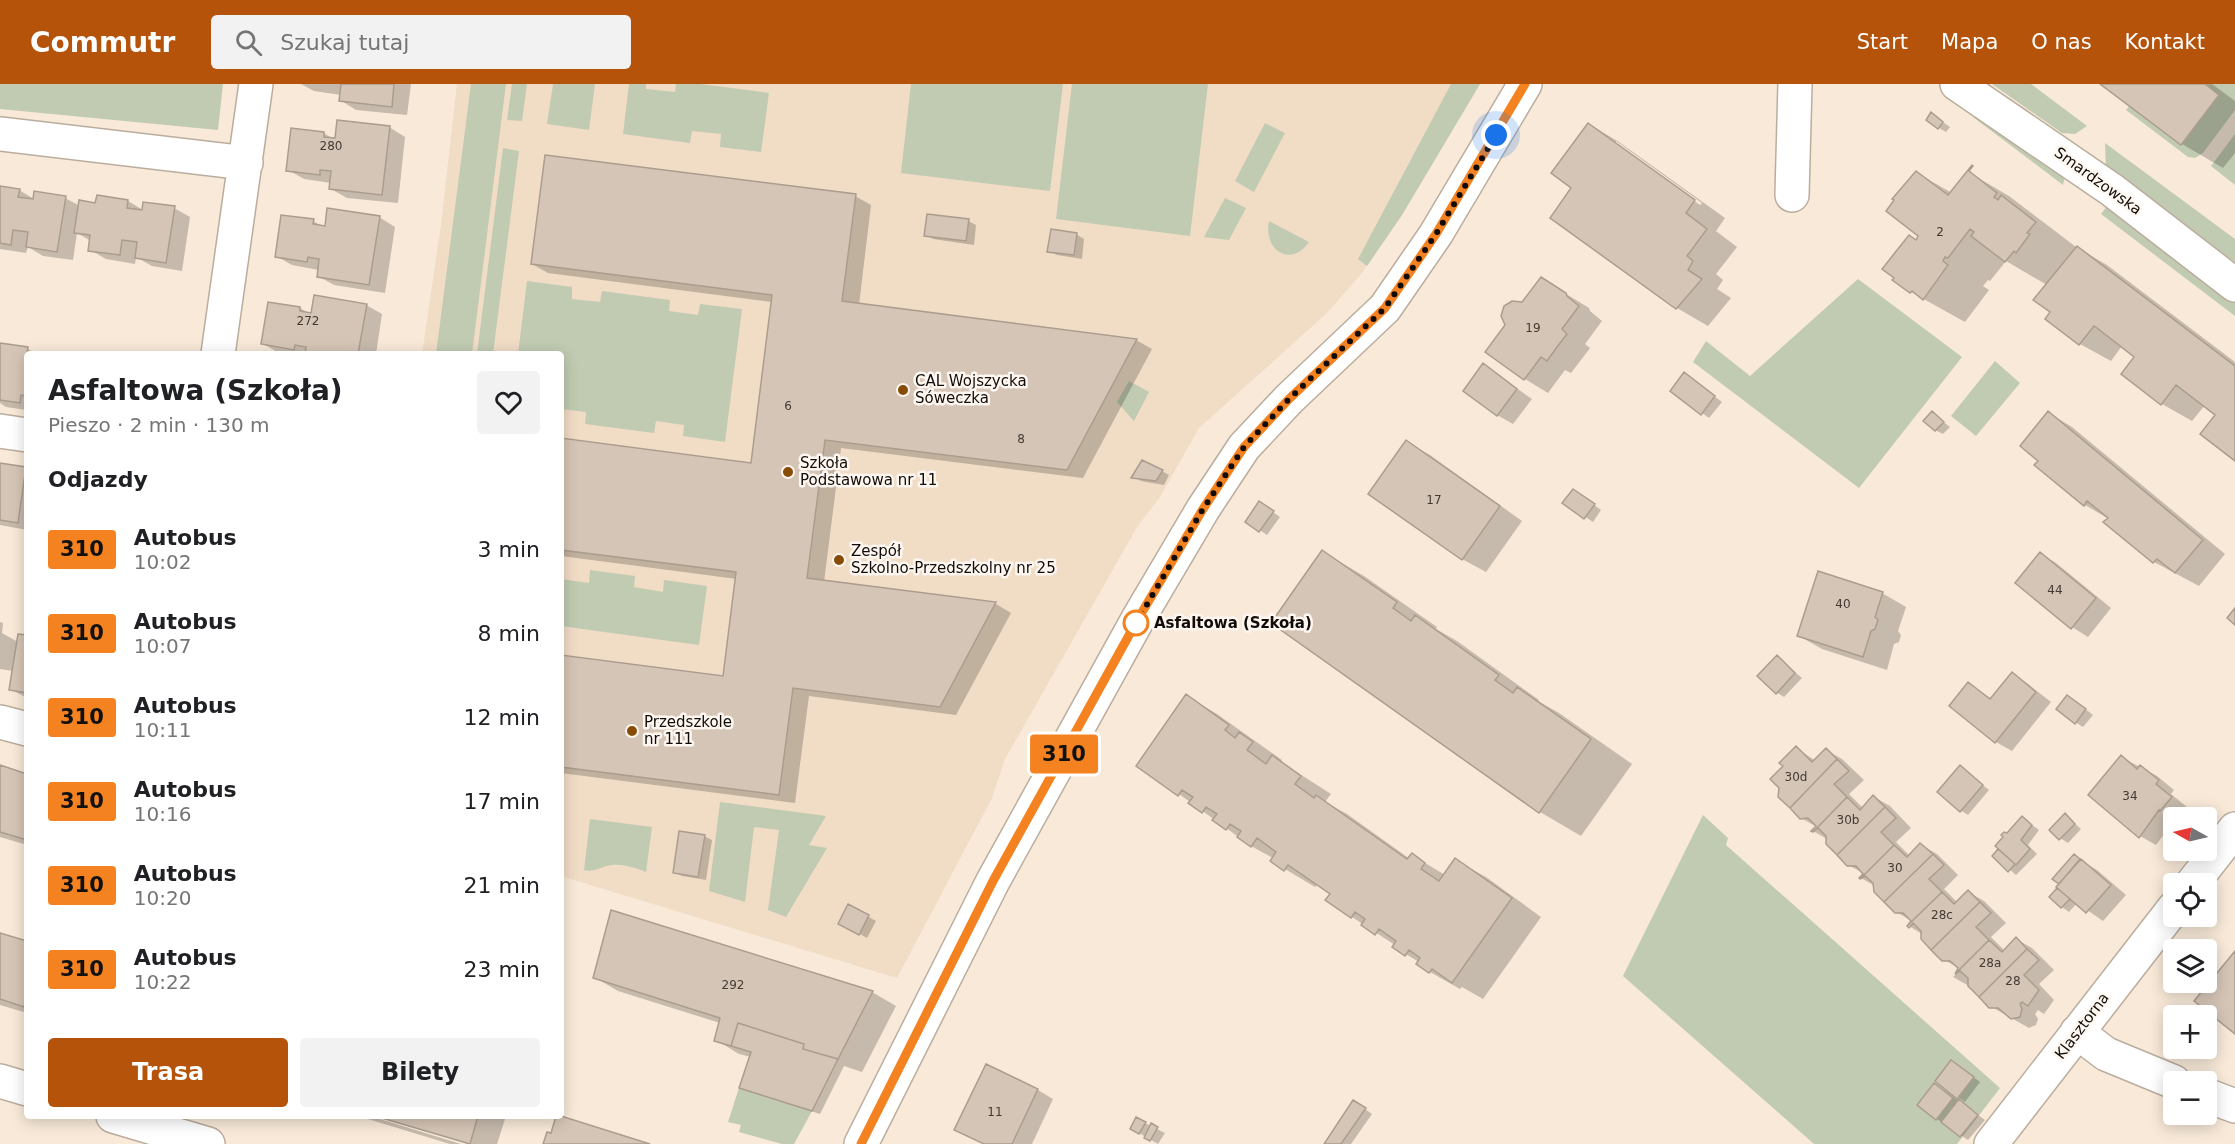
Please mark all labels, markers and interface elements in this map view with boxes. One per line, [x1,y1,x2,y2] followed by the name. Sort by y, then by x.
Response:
[211,15,631,69] search box
[30,26,175,59] text: Commutr
[232,26,265,59] icon: search
[280,30,409,55] text: Szukaj tutaj
[1857,30,1908,54] text: Start
[1941,30,1998,54] text: Mapa
[2031,30,2092,54] text: O nas
[2125,30,2205,54] text: Kontakt
[1481,120,1511,150] your location
[320,139,342,153] house number: 280
[2051,143,2145,219] street label: Smardzowska
[1936,225,1944,239] house number: 2
[297,314,319,328] house number: 272
[1525,321,1541,335] house number: 19
[477,371,540,434] button: heart
[915,372,1027,407] place label: CAL Wojszycka Sóweczka
[48,374,343,407] text: Asfaltowa (Szkoła)
[896,383,910,397] marker: CAL Wojszycka Sóweczka
[784,399,792,413] house number: 6
[48,413,270,437] text: Pieszo · 2 min · 130 m
[1017,432,1025,446] house number: 8
[800,454,937,489] place label: Szkoła Podstawowa nr 11
[781,465,795,479] marker: Szkoła Podstawowa nr 11
[48,467,148,492] text: Odjazdy
[1426,493,1442,507] house number: 17
[134,525,237,550] text: Autobus
[60,537,104,561] text: 310
[478,537,540,562] text: 3 min
[851,542,1056,577] place label: Zespół Szkolno-Przedszkolny nr 25
[134,550,191,574] text: 10:02
[832,553,846,567] marker: Zespół Szkolno-Przedszkolny nr 25
[2047,583,2063,597] house number: 44
[1835,597,1851,611] house number: 40
[134,609,237,634] text: Autobus
[1123,610,1149,636] marker: Asfaltowa (Szkoła)
[1154,614,1312,632] place label: Asfaltowa (Szkoła)
[60,621,104,645] text: 310
[478,621,540,646] text: 8 min
[134,634,191,658] text: 10:07
[134,693,237,718] text: Autobus
[60,705,104,729] text: 310
[464,705,540,730] text: 12 min
[644,713,732,748] place label: Przedszkole nr 111
[134,718,191,742] text: 10:11
[625,724,639,738] marker: Przedszkole nr 111
[1030,734,1098,774] line badge: 310
[1042,742,1086,766] text: 310
[1785,770,1807,784] house number: 30d
[134,777,237,802] text: Autobus
[60,789,104,813] text: 310
[464,789,540,814] text: 17 min
[2122,789,2138,803] house number: 34
[134,802,191,826] text: 10:16
[2163,807,2217,861] north arrow
[2163,807,2217,1125] map controls
[1837,813,1859,827] house number: 30b
[134,861,237,886] text: Autobus
[1887,861,1903,875] house number: 30
[60,873,104,897] text: 310
[464,873,540,898] text: 21 min
[2163,873,2217,927] button: locate
[134,886,191,910] text: 10:20
[1931,908,1953,922] house number: 28c
[2163,939,2217,993] button: layers
[134,945,237,970] text: Autobus
[1979,956,2001,970] house number: 28a
[60,957,104,981] text: 310
[464,957,540,982] text: 23 min
[134,970,191,994] text: 10:22
[2005,974,2021,988] house number: 28
[722,978,744,992] house number: 292
[2051,989,2113,1063] street label: Klasztorna
[2163,1005,2217,1059] button: +
[48,1038,288,1107] button: Trasa
[300,1038,540,1107] button: Bilety
[2163,1071,2217,1125] button: −
[987,1105,1003,1119] house number: 11

